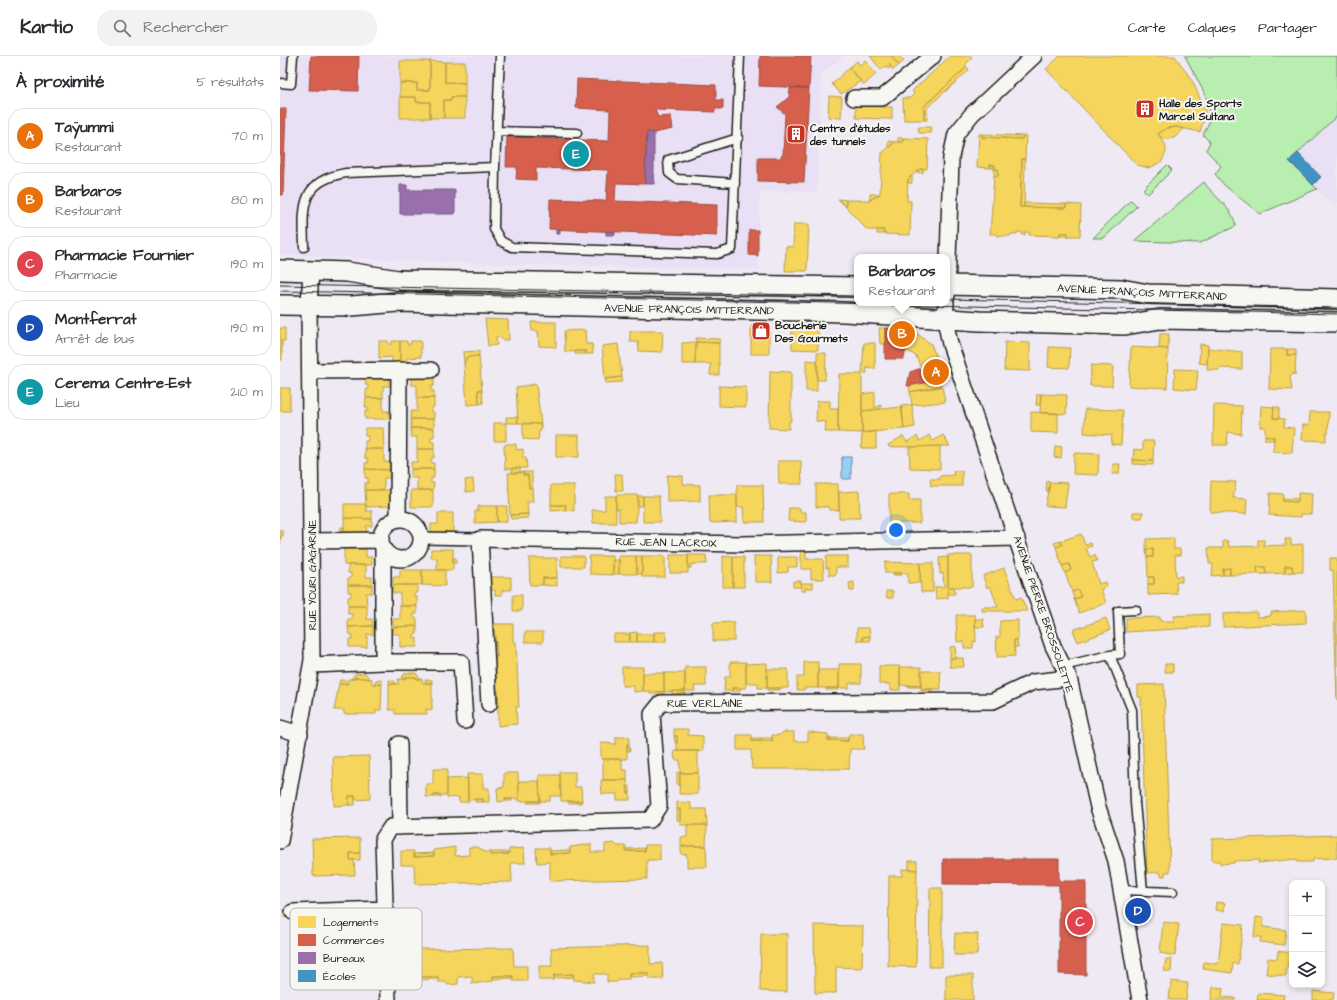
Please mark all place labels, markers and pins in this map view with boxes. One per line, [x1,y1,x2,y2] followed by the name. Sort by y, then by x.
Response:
[1158,96,1242,124] place label: Halle des Sports Marcel Sultana
[1134,98,1156,120] building icon: Halle des Sports Marcel Sultana
[809,121,891,149] place label: Centre d'études des tunnels
[785,123,807,145] building icon: Centre d'études des tunnels
[563,139,589,169] pin: E
[775,318,848,346] place label: Boucherie Des Gourmets
[889,319,915,349] pin: B
[750,320,772,342] shop icon: Boucherie Des Gourmets
[923,357,949,387] pin: A
[1125,896,1151,926] pin: D
[1067,907,1093,937] pin: C

